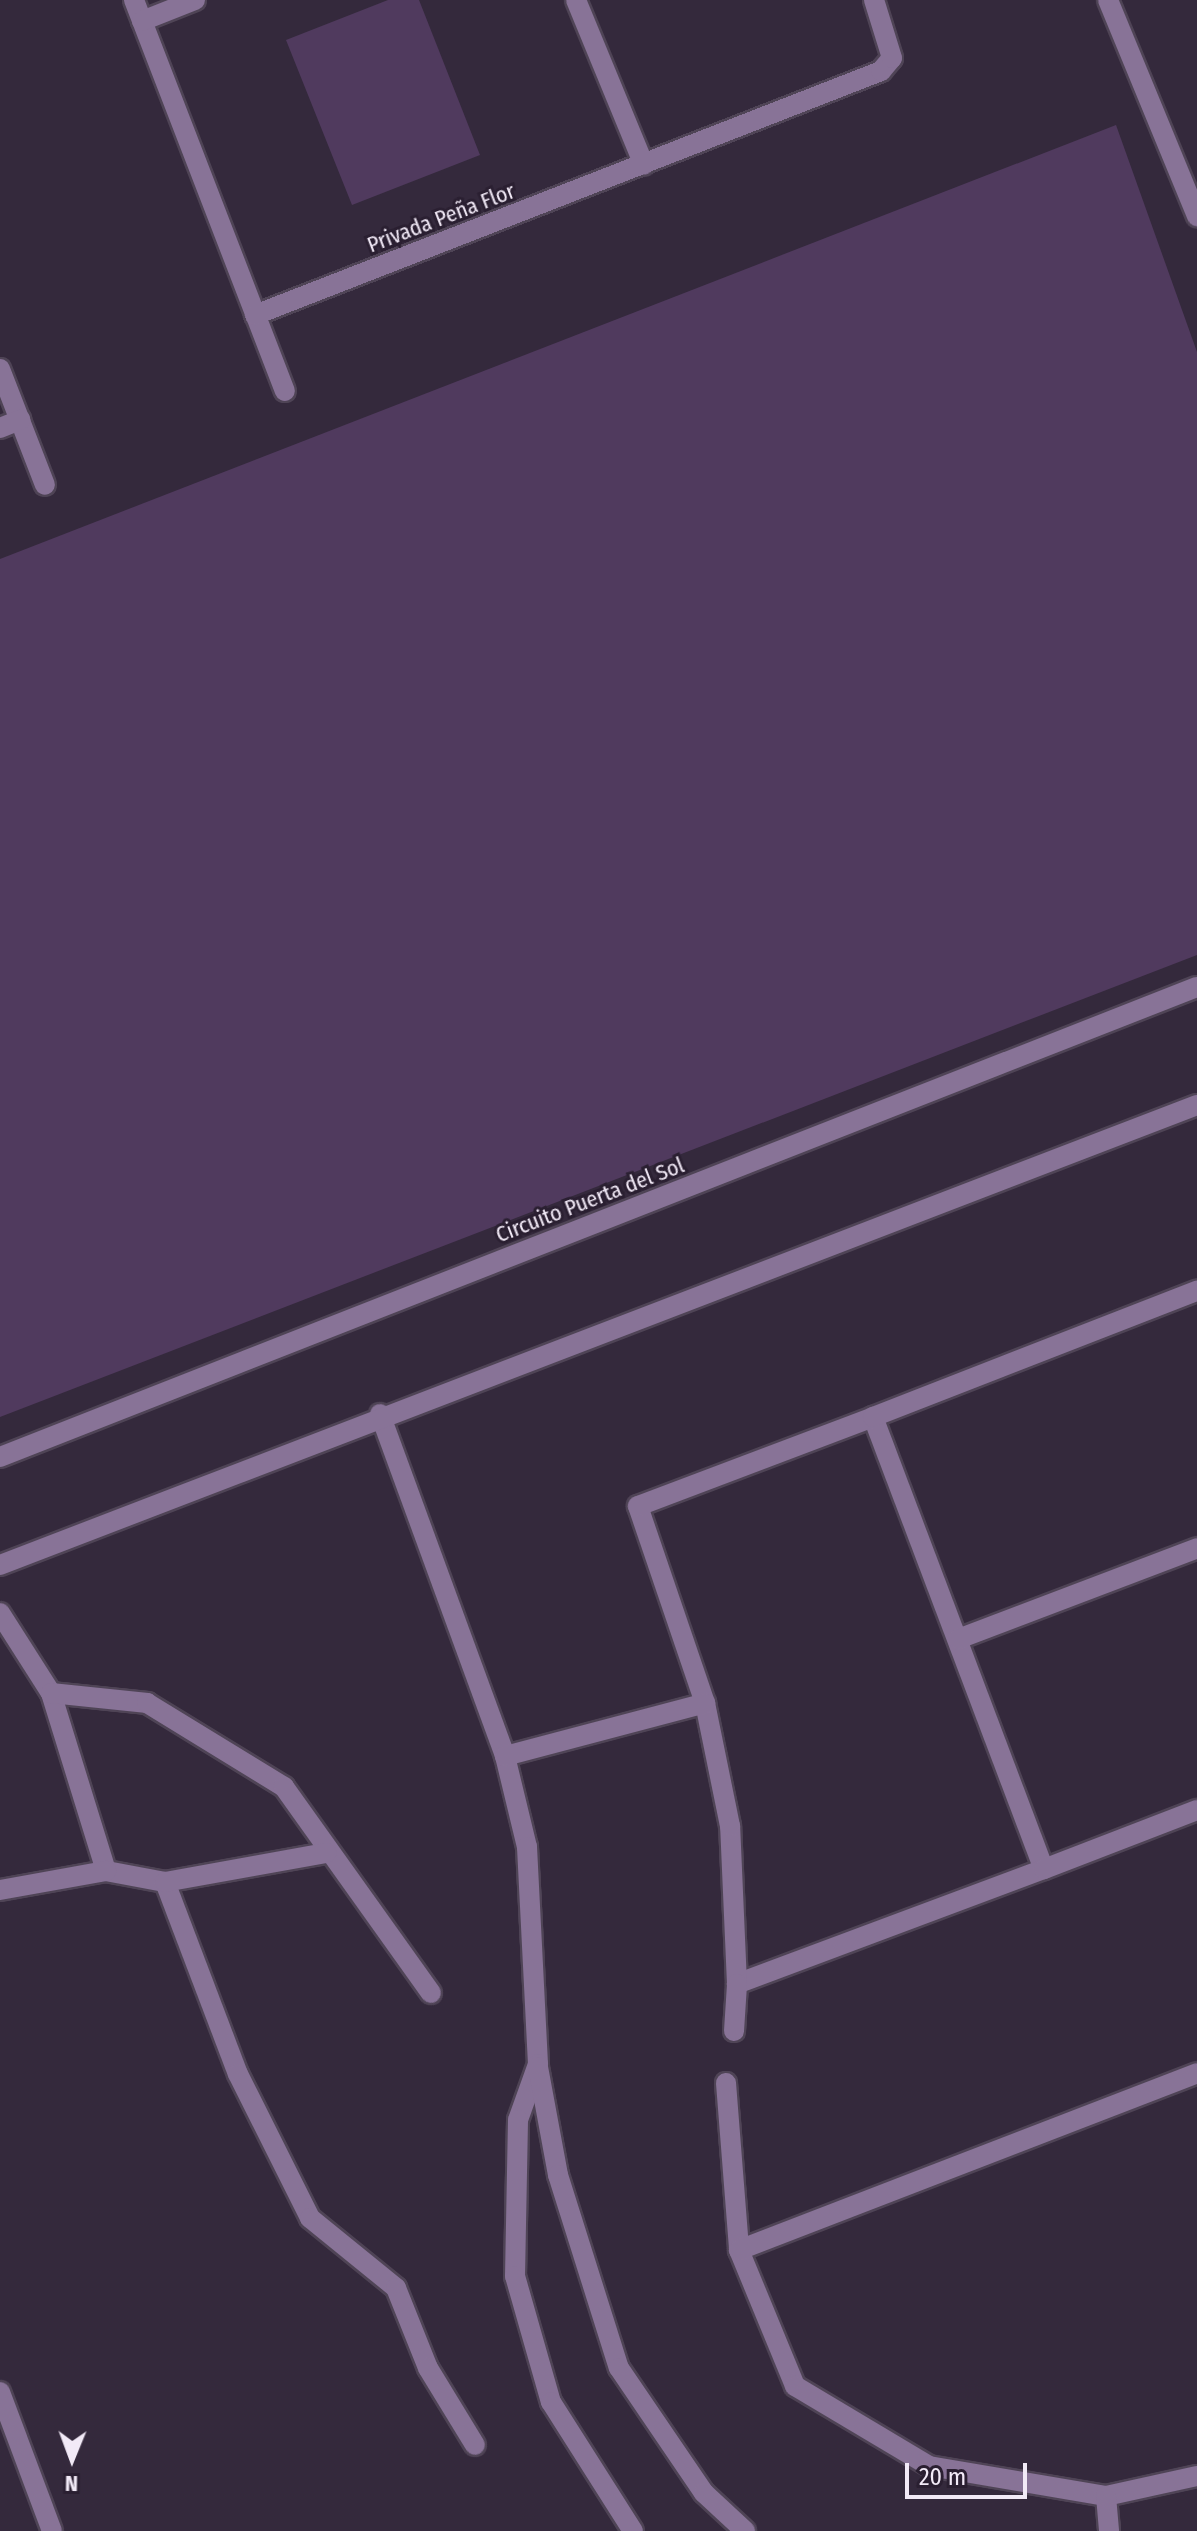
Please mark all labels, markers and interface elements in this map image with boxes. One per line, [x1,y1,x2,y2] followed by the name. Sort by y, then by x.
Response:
[363,178,519,258] street label: Privada Peña Flor
[492,1152,688,1248] street label: Circuito Puerta del Sol
[32,2419,112,2499] north arrow
[909,2447,1031,2497] scale bar
[919,2463,966,2491] text: 20 m
[65,2470,78,2497] text: N

